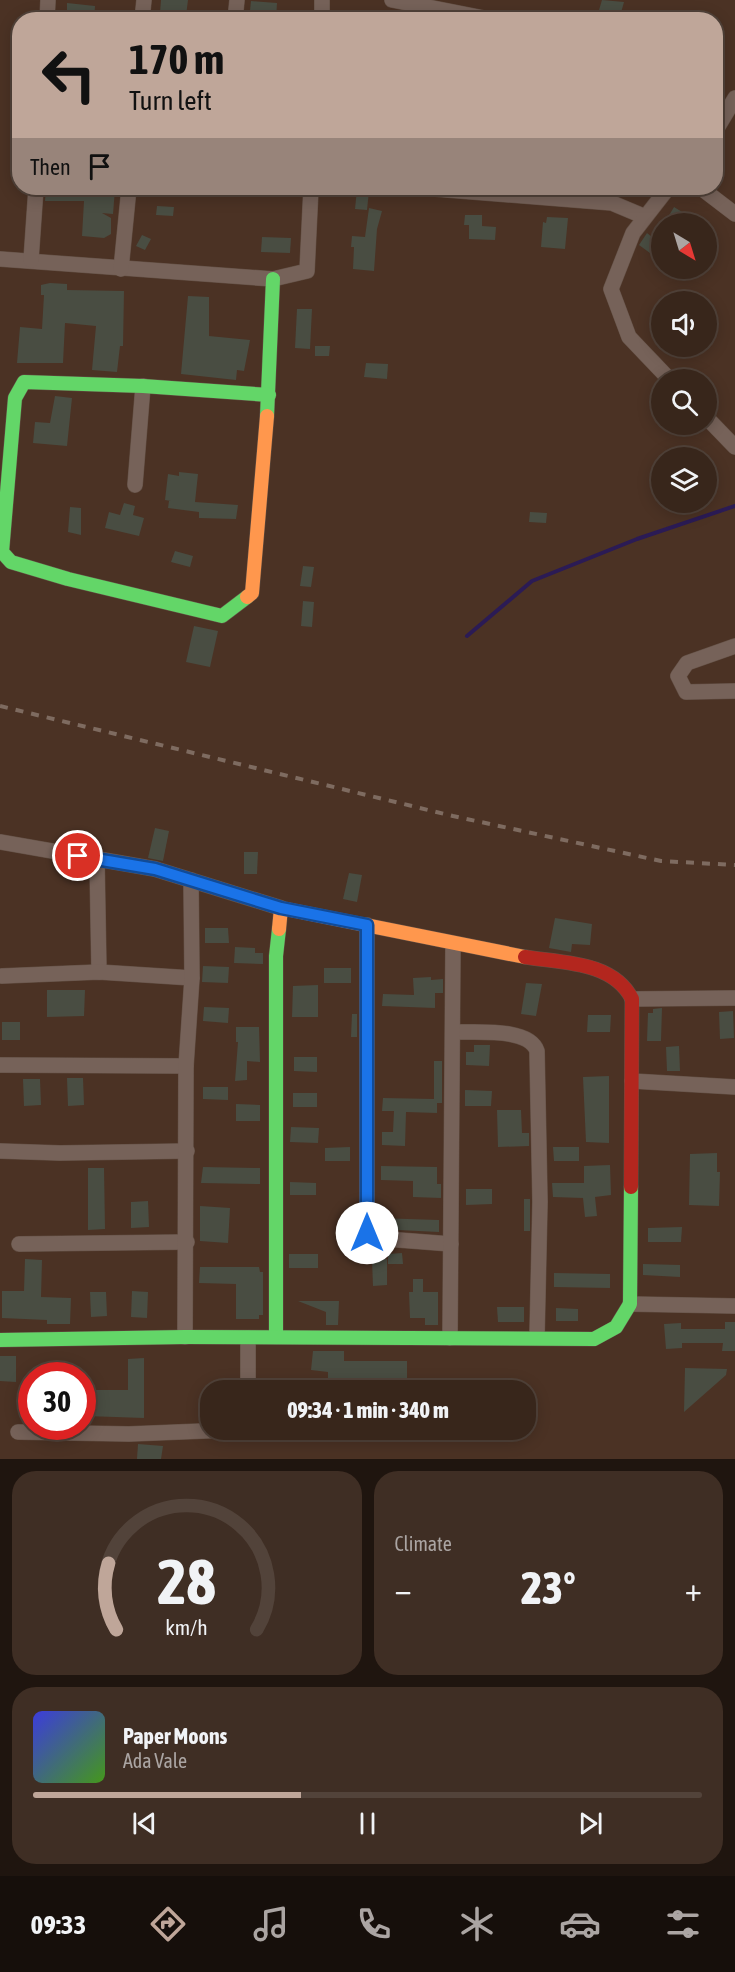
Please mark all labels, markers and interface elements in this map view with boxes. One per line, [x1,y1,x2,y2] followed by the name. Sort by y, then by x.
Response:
[129,35,224,83] text: 170 m
[30,36,108,114] icon: left
[129,85,212,116] text: Turn left
[83,150,116,183] icon: arrive
[30,154,71,180] text: Then
[651,213,717,279] north arrow
[651,213,717,513] map controls
[651,291,717,357] button: sound
[651,369,717,435] button: search
[651,447,717,513] button: layers
[52,830,103,881] pin
[61,839,94,872] icon: arrive
[335,1201,399,1265] position arrow
[18,1362,96,1440] speed limit sign: 30
[287,1397,449,1423] text: 09:34 · 1 min · 340 m
[395,1532,452,1555] text: Climate
[157,1546,216,1617] text: 28
[521,1562,576,1614] text: 23°
[395,1570,412,1608] text: −
[685,1570,702,1608] text: +
[165,1615,208,1640] text: km/h
[123,1723,227,1749] text: Paper Moons
[123,1749,187,1772] text: Ada Vale
[128,1807,161,1840] icon: previous
[351,1807,384,1840] icon: pause
[574,1807,607,1840] icon: next
[147,1903,189,1945] icon: directions
[250,1903,292,1945] icon: music
[353,1903,395,1945] icon: phone
[456,1903,498,1945] icon: climate
[559,1903,601,1945] icon: car
[662,1903,704,1945] icon: filters
[31,1909,86,1940] text: 09:33

